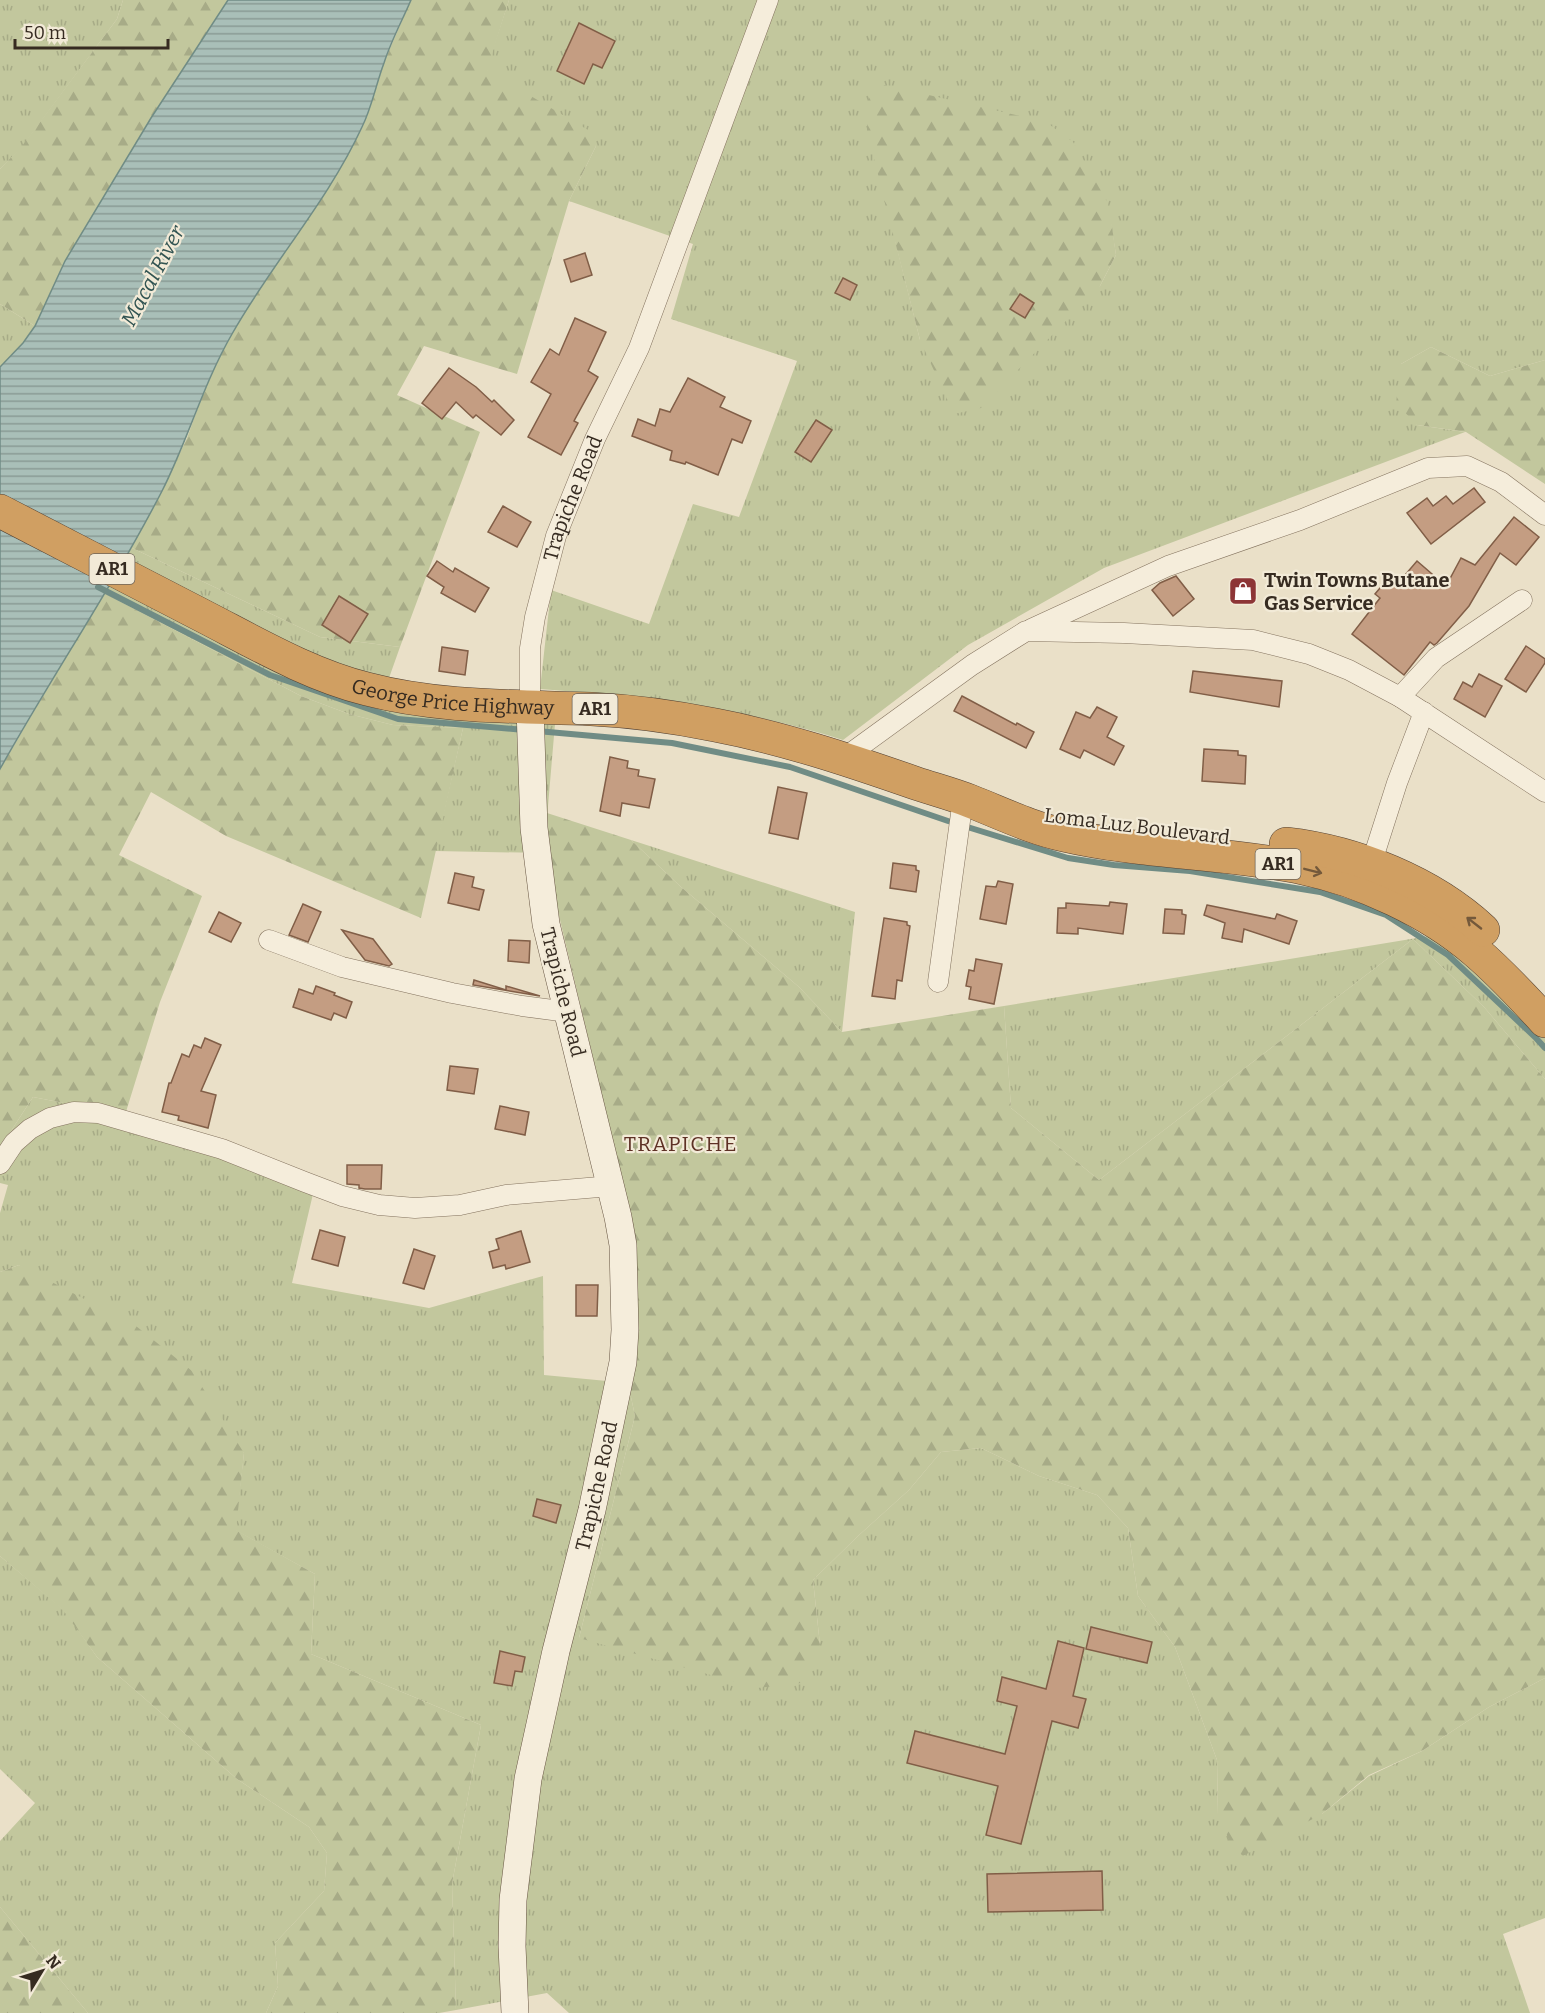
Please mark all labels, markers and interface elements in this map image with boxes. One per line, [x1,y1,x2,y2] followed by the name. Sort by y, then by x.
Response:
[15,12,168,50] scale bar
[24,22,66,44] text: 50 m
[116,220,191,331] water label: Macal River
[538,432,607,564] street label: Trapiche Road
[90,554,134,584] road number: AR1
[1264,568,1449,615] place label: Twin Towns Butane Gas Service
[1227,575,1259,607] shop icon: Twin Towns Butane Gas Service
[349,673,555,720] street label: George Price Highway
[572,694,618,724] road number: AR1
[1043,803,1231,849] street label: Loma Luz Boulevard
[1256,849,1300,879] road number: AR1
[1303,866,1322,877] one-way arrow
[1466,916,1482,929] one-way arrow
[535,925,591,1059] street label: Trapiche Road
[624,1131,738,1157] district label: TRAPICHE
[570,1419,622,1554] street label: Trapiche Road
[12,1941,72,2001] north arrow
[42,1951,65,1973] text: N

